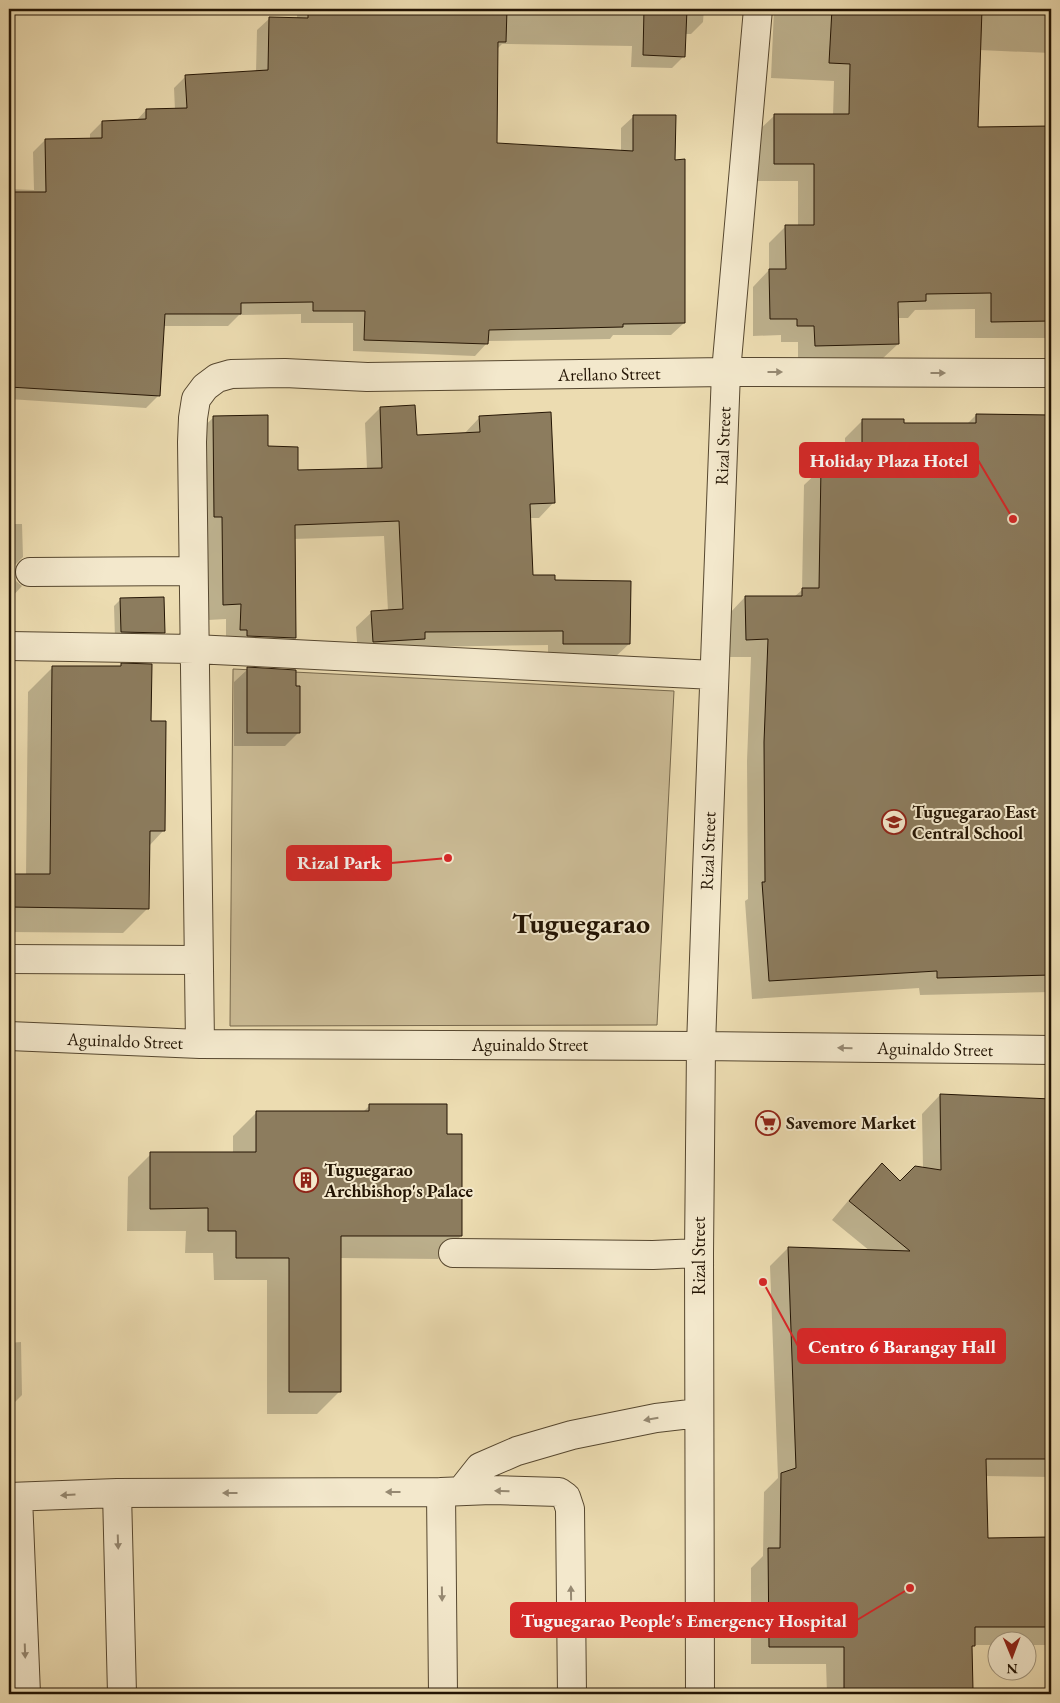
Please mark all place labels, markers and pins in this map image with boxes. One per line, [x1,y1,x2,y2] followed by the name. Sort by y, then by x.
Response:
[800,443,978,477] callout: Holiday Plaza Hotel
[912,800,1037,844] place label: Tuguegarao East Central School
[881,809,907,835] school or university icon: Tuguegarao East Central School
[287,846,391,880] callout: Rizal Park
[755,1110,781,1136] supermarket icon: Savemore Market
[786,1111,916,1134] place label: Savemore Market
[323,1158,474,1202] place label: Tuguegarao Archbishop's Palace
[293,1167,319,1193] building icon: Tuguegarao Archbishop's Palace
[798,1329,1005,1363] callout: Centro 6 Barangay Hall
[511,1603,857,1637] callout: Tuguegarao People's Emergency Hospital

